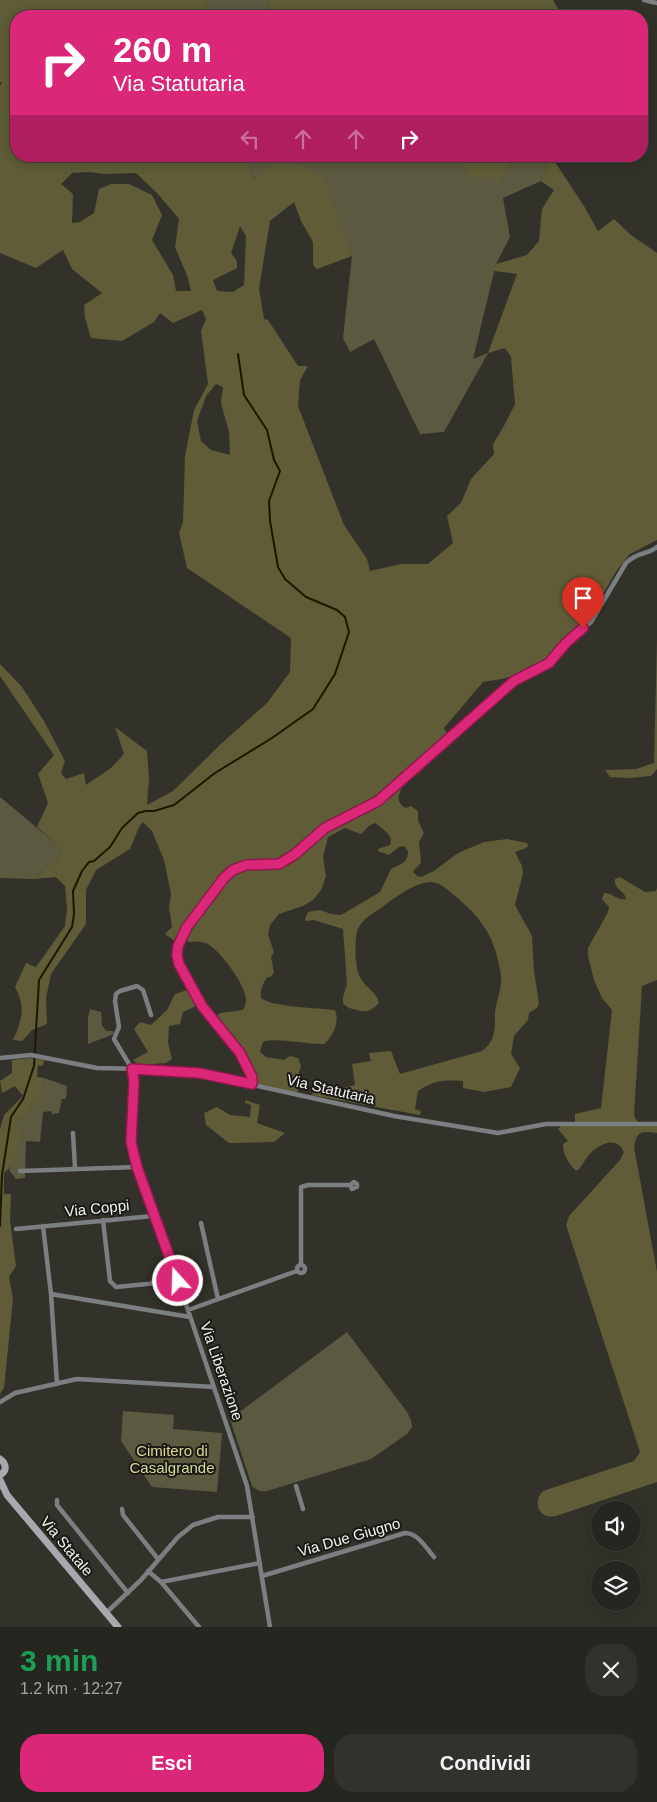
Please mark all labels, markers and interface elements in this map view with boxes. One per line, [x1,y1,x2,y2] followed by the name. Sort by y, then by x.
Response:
[30,30,95,95] icon: right
[113,30,212,69] text: 260 m
[113,71,245,96] text: Via Statutaria
[236,125,264,153] icon: left
[289,125,317,153] icon: ahead
[342,125,370,153] icon: ahead
[395,125,423,153] icon: right
[562,577,604,628] pin
[569,584,597,612] icon: arrive
[285,1071,377,1108] street label: Via Statutaria
[64,1196,130,1220] street label: Via Coppi
[151,1254,203,1306] position arrow
[197,1319,247,1423] street label: Via Liberazione
[129,1442,215,1476] park label: Cimitero di Casalgrande
[591,1501,641,1611] map controls
[591,1501,641,1551] button: sound
[37,1513,97,1579] street label: Via Statale
[296,1514,402,1560] street label: Via Due Giugno
[591,1561,641,1611] button: layers
[20,1644,98,1677] text: 3 min
[585,1644,637,1696] button: close
[20,1680,122,1697] text: 1.2 km · 12:27
[20,1734,324,1792] button: Esci
[334,1734,637,1792] button: Condividi

